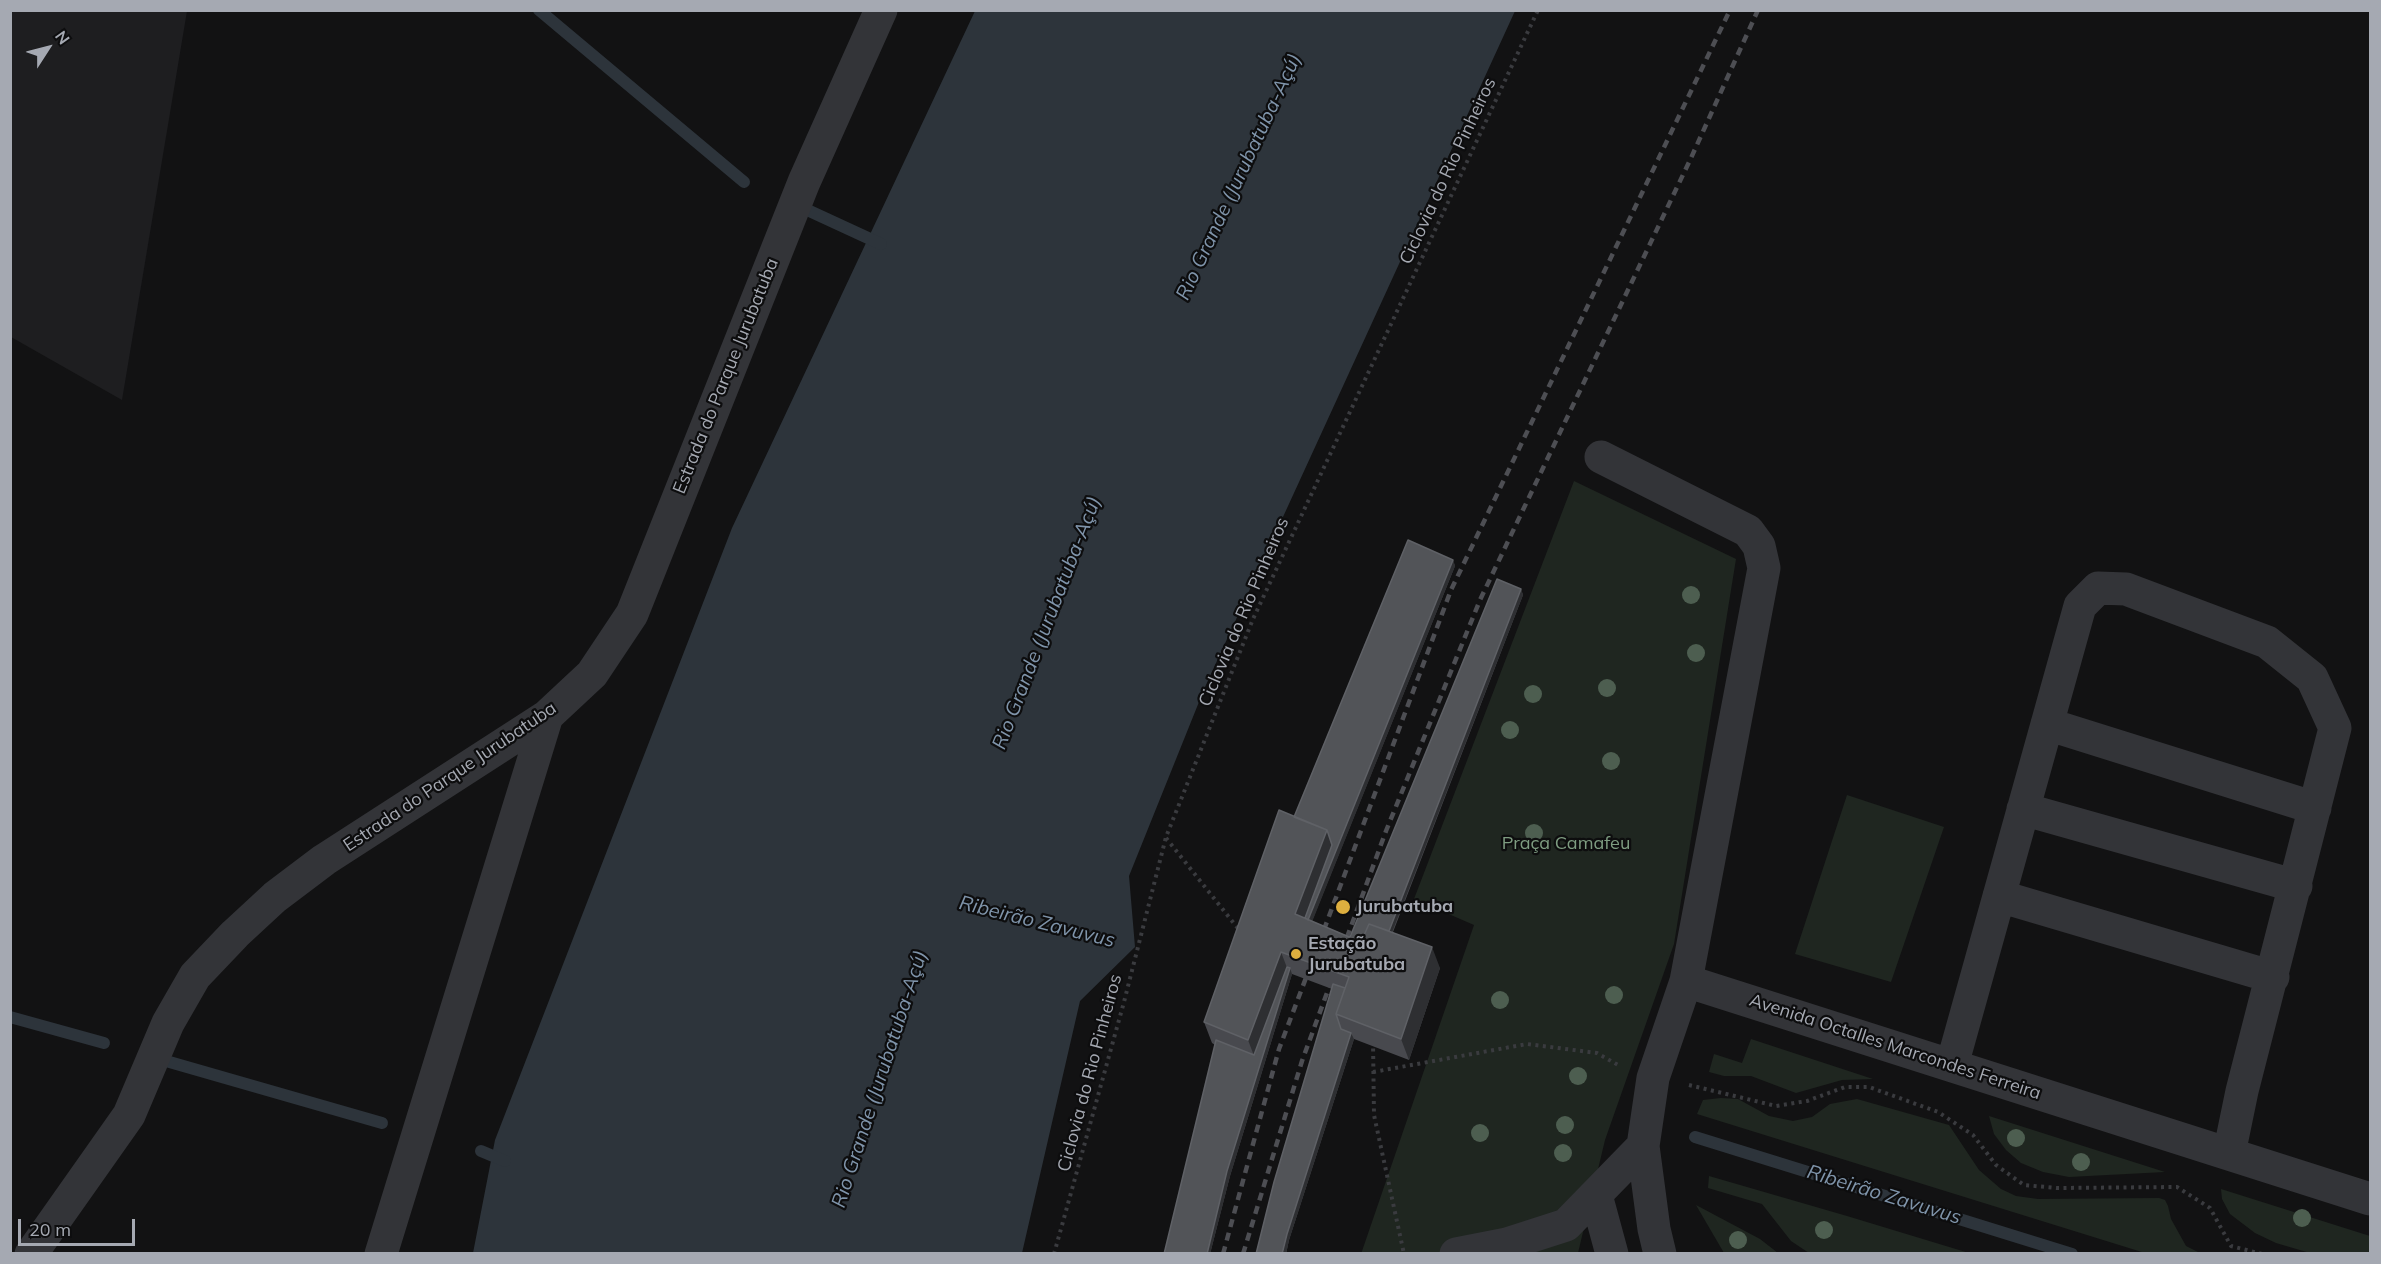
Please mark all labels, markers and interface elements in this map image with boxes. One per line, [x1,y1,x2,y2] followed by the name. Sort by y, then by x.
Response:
[18,18,78,78] north arrow
[51,27,74,48] text: N
[1171,50,1307,304] water label: Rio Grande (Jurubatuba-Açú)
[1395,74,1501,268] street label: Ciclovia do Rio Pinheiros
[669,255,783,497] street label: Estrada do Parque Jurubatuba
[988,493,1106,753] water label: Rio Grande (Jurubatuba-Açú)
[1194,514,1294,710] street label: Ciclovia do Rio Pinheiros
[339,698,561,856] street label: Estrada do Parque Jurubatuba
[1502,833,1630,855] park label: Praça Camafeu
[956,891,1118,953] water label: Ribeirão Zavuvus
[1356,896,1453,918] place label: Jurubatuba
[1334,898,1352,916] marker: Jurubatuba
[1308,933,1405,976] place label: Estação Jurubatuba
[827,947,933,1211] water label: Rio Grande (Jurubatuba-Açú)
[1289,947,1303,961] marker: Estação Jurubatuba
[1053,972,1127,1174] street label: Ciclovia do Rio Pinheiros
[1746,990,2044,1104] street label: Avenida Octalles Marcondes Ferreira
[1804,1160,1964,1230] water label: Ribeirão Zavuvus
[21,1207,138,1245] scale bar
[29,1218,71,1241] text: 20 m

